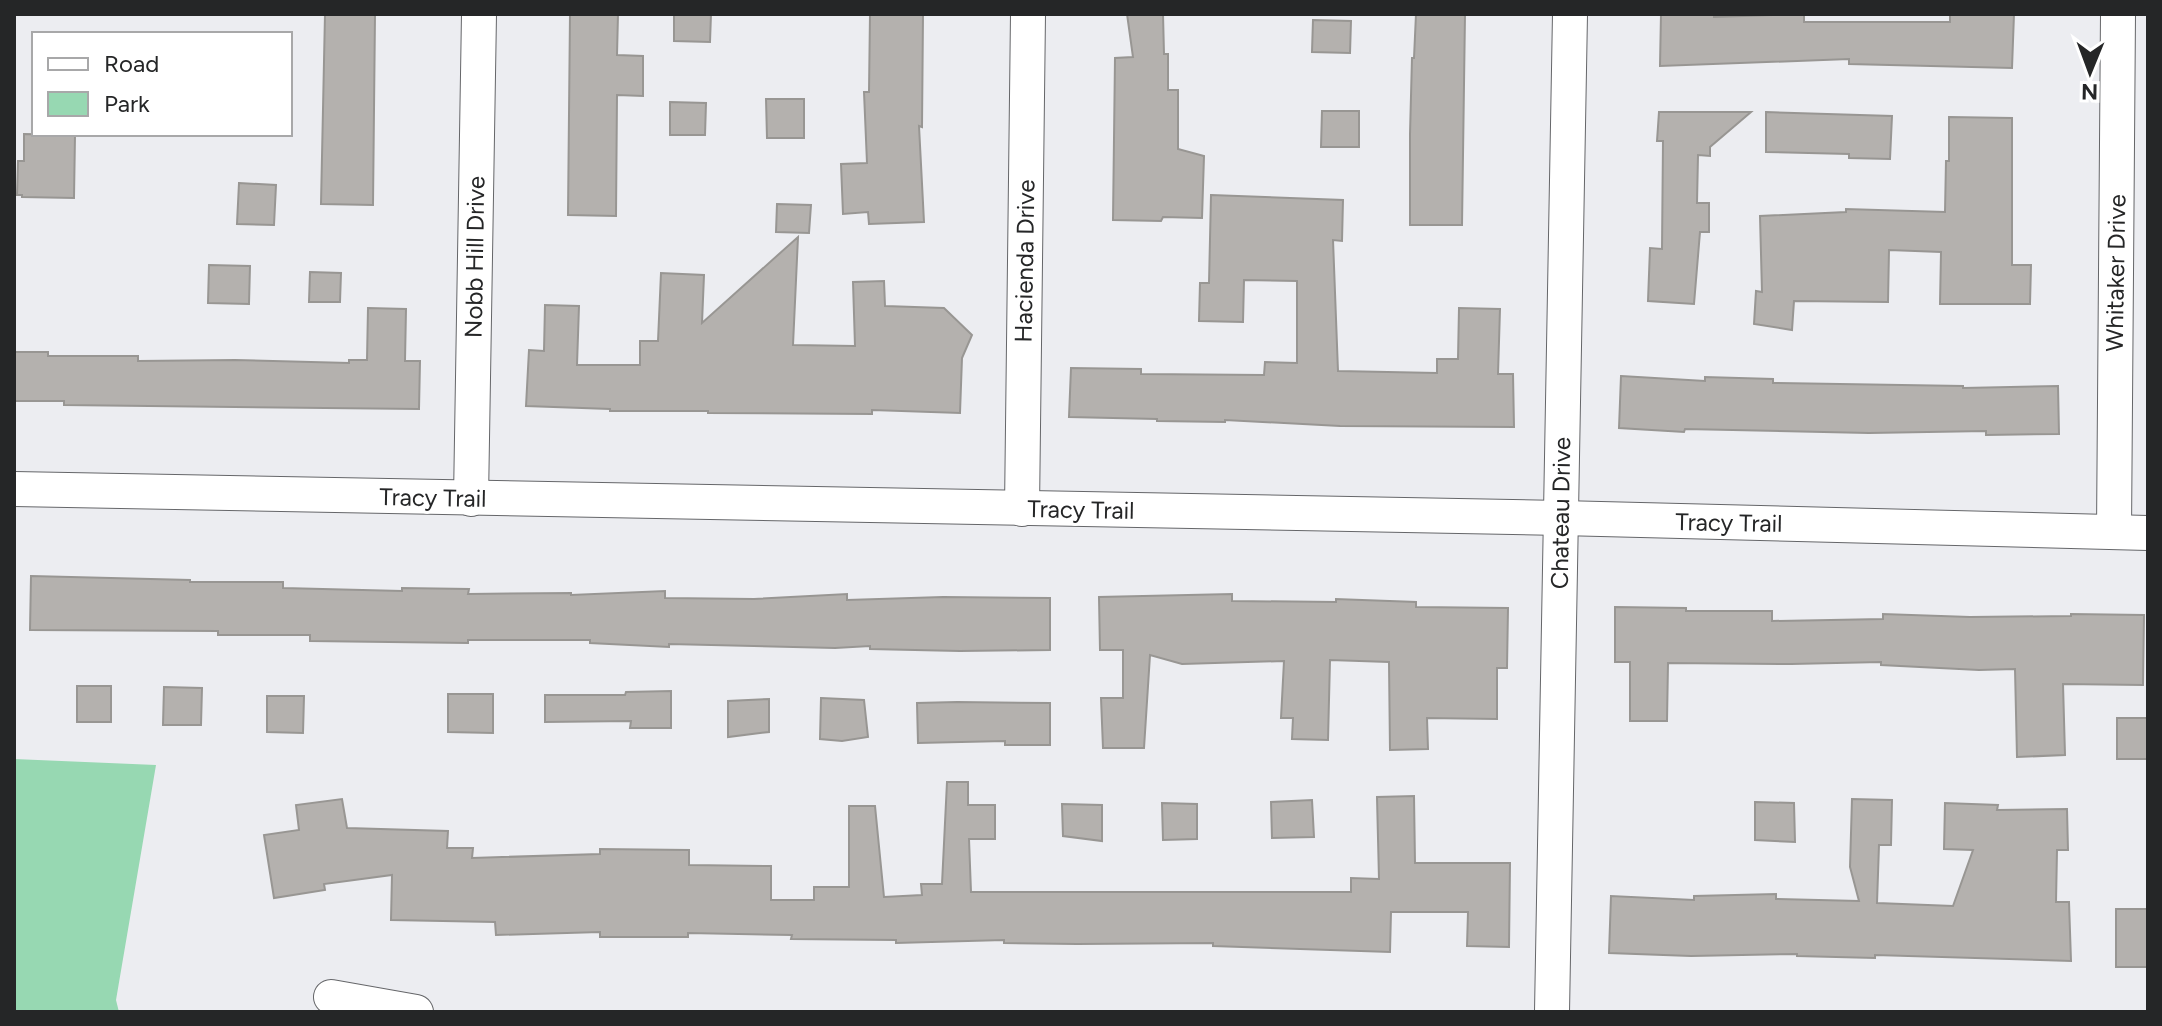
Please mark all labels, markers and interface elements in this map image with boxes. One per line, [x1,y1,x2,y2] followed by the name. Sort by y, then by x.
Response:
[32,32,292,136] legend
[2050,32,2130,112] north arrow
[104,49,159,78] text: Road
[2081,78,2098,105] text: N
[104,89,150,118] text: Park
[459,176,490,338] street label: Nobb Hill Drive
[1009,179,1040,343] street label: Hacienda Drive
[2100,194,2131,352] street label: Whitaker Drive
[1545,437,1576,589] street label: Chateau Drive
[379,482,487,513] street label: Tracy Trail
[1027,494,1135,525] street label: Tracy Trail
[1675,507,1783,538] street label: Tracy Trail

